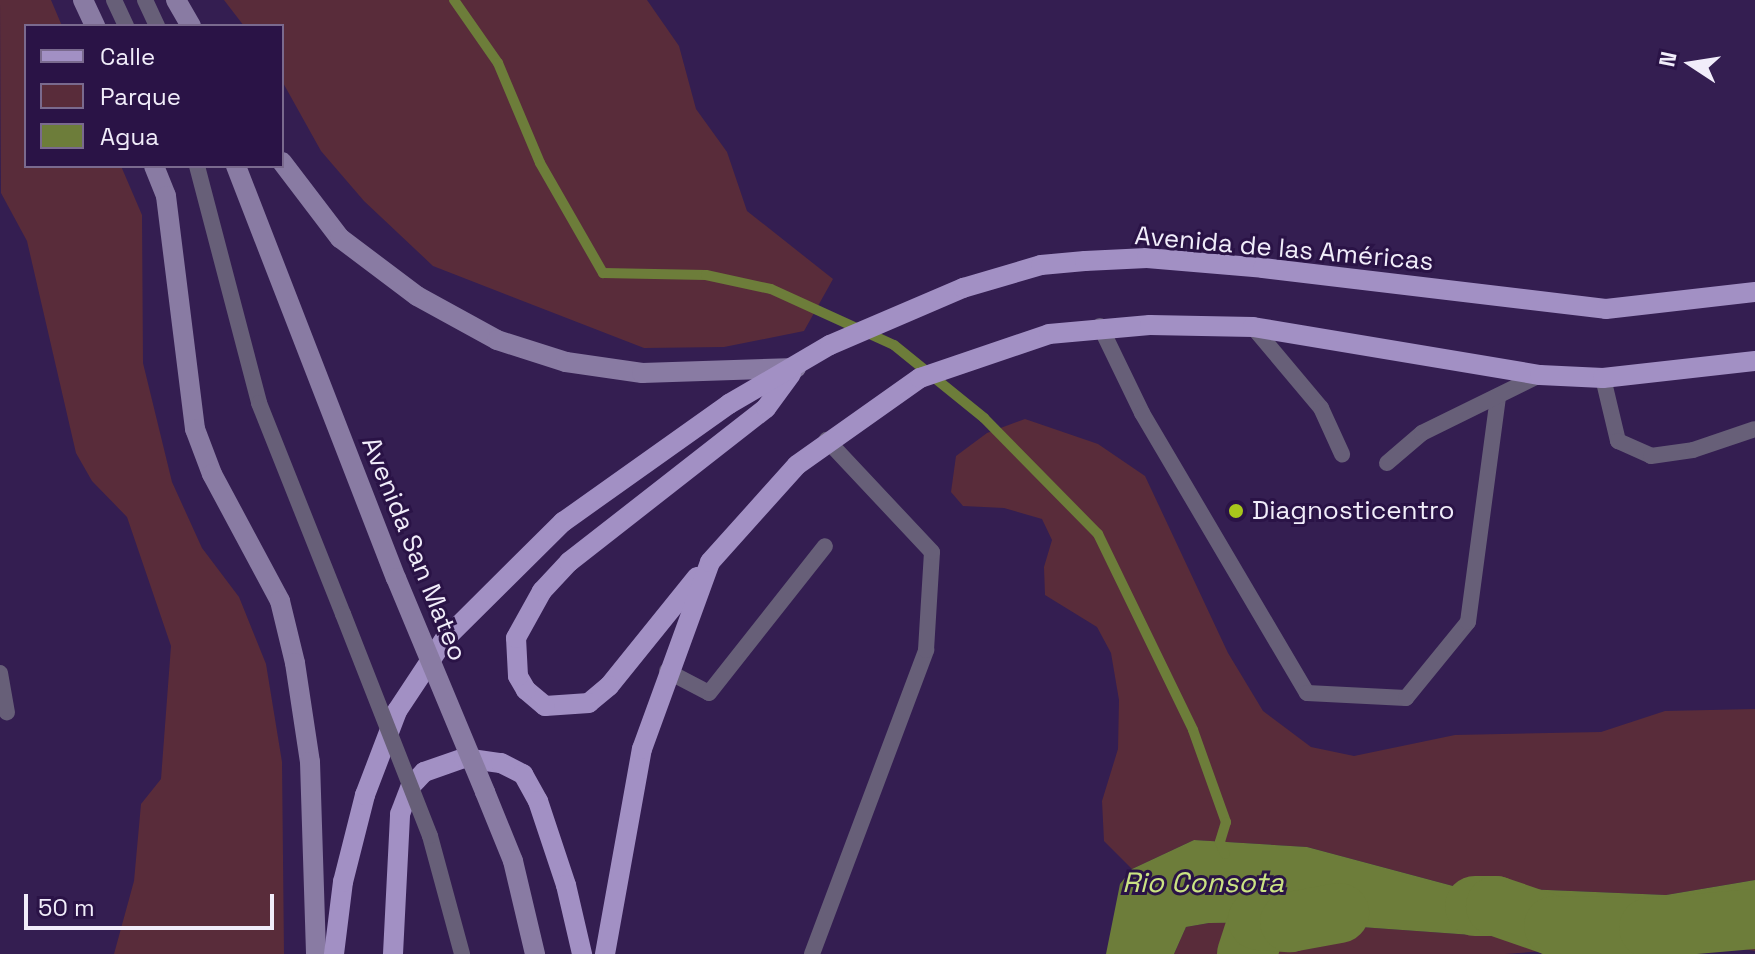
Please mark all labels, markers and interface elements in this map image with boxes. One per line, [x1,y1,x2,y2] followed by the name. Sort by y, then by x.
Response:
[24,24,284,168] legend
[1651,24,1731,104] north arrow
[100,41,155,72] text: Calle
[1652,49,1683,69] text: N
[100,81,181,112] text: Parque
[100,121,159,152] text: Agua
[1133,220,1435,278] street label: Avenida de las Américas
[355,433,473,665] street label: Avenida San Mateo
[1252,495,1455,527] place label: Diagnosticentro
[1227,502,1245,520] marker: Diagnosticentro
[1122,865,1284,899] water label: Rio Consota
[28,878,278,928] scale bar
[38,892,95,923] text: 50 m

